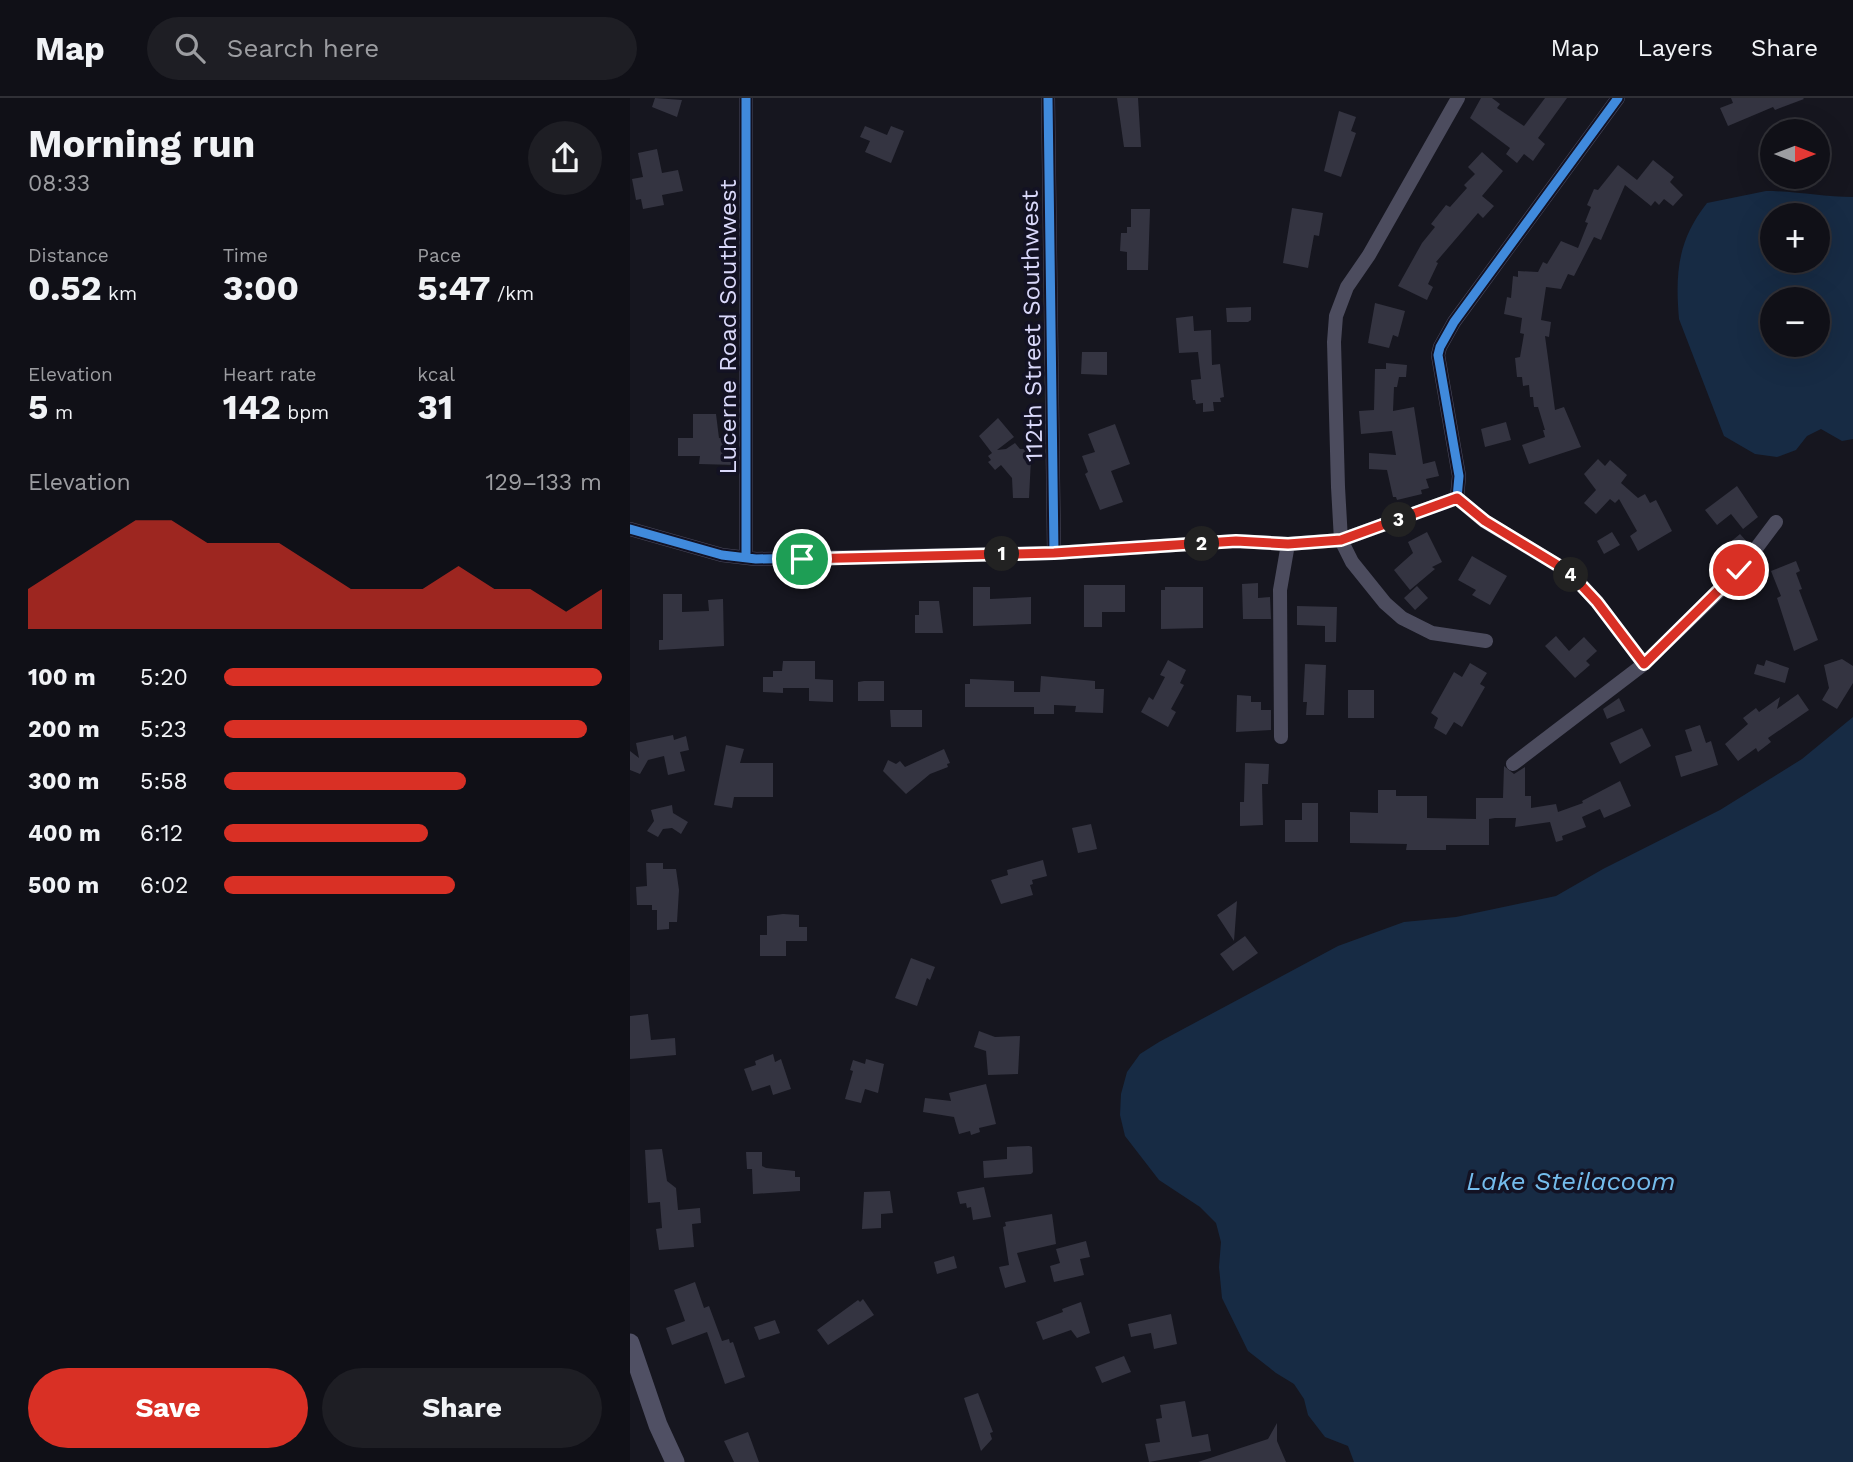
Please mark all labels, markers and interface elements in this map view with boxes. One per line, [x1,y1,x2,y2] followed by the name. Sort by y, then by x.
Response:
[147,17,637,80] search box
[35,29,105,68] text: Map
[171,29,209,67] icon: search
[227,33,379,63] text: Search here
[1551,34,1599,62] text: Map
[1637,34,1713,62] text: Layers
[1751,34,1818,62] text: Share
[1760,119,1830,189] north arrow
[1760,119,1830,357] map controls
[528,121,602,195] button: share
[28,122,255,166] text: Morning run
[28,170,90,197] text: 08:33
[714,179,742,475] street label: Lucerne Road Southwest
[1016,190,1048,462] street label: 112th Street Southwest
[1760,203,1830,273] button: +
[28,244,109,267] text: Distance
[223,244,268,267] text: Time
[417,244,461,267] text: Pace
[28,267,102,309] text: 0.52
[223,267,299,309] text: 3:00
[417,267,490,309] text: 5:47
[102,282,137,305] text: km
[490,282,534,305] text: /km
[1760,287,1830,357] button: −
[28,363,113,386] text: Elevation
[223,363,317,386] text: Heart rate
[417,363,455,386] text: kcal
[28,386,48,428] text: 5
[223,386,281,428] text: 142
[417,386,453,428] text: 31
[48,401,73,424] text: m
[281,401,329,424] text: bpm
[28,469,131,496] text: Elevation
[486,469,602,496] text: 129–133 m
[1382,502,1416,538] pin: 3
[1393,508,1404,531] text: 3
[1184,526,1220,562] pin: 2
[772,529,832,589] pin
[1196,532,1207,555] text: 2
[984,536,1020,572] pin: 1
[783,540,821,578] icon: arrive
[1709,540,1769,600] pin
[997,542,1006,565] text: 1
[1720,551,1758,589] icon: check
[1553,558,1588,592] pin: 4
[1564,563,1577,586] text: 4
[28,664,96,691] text: 100 m
[140,664,188,691] text: 5:20
[28,716,100,743] text: 200 m
[140,716,187,743] text: 5:23
[28,768,99,795] text: 300 m
[140,768,188,795] text: 5:58
[28,820,101,847] text: 400 m
[140,820,183,847] text: 6:12
[28,872,99,899] text: 500 m
[140,872,189,899] text: 6:02
[1466,1166,1676,1196] water label: Lake Steilacoom
[28,1368,308,1448] button: Save
[322,1368,602,1448] button: Share

